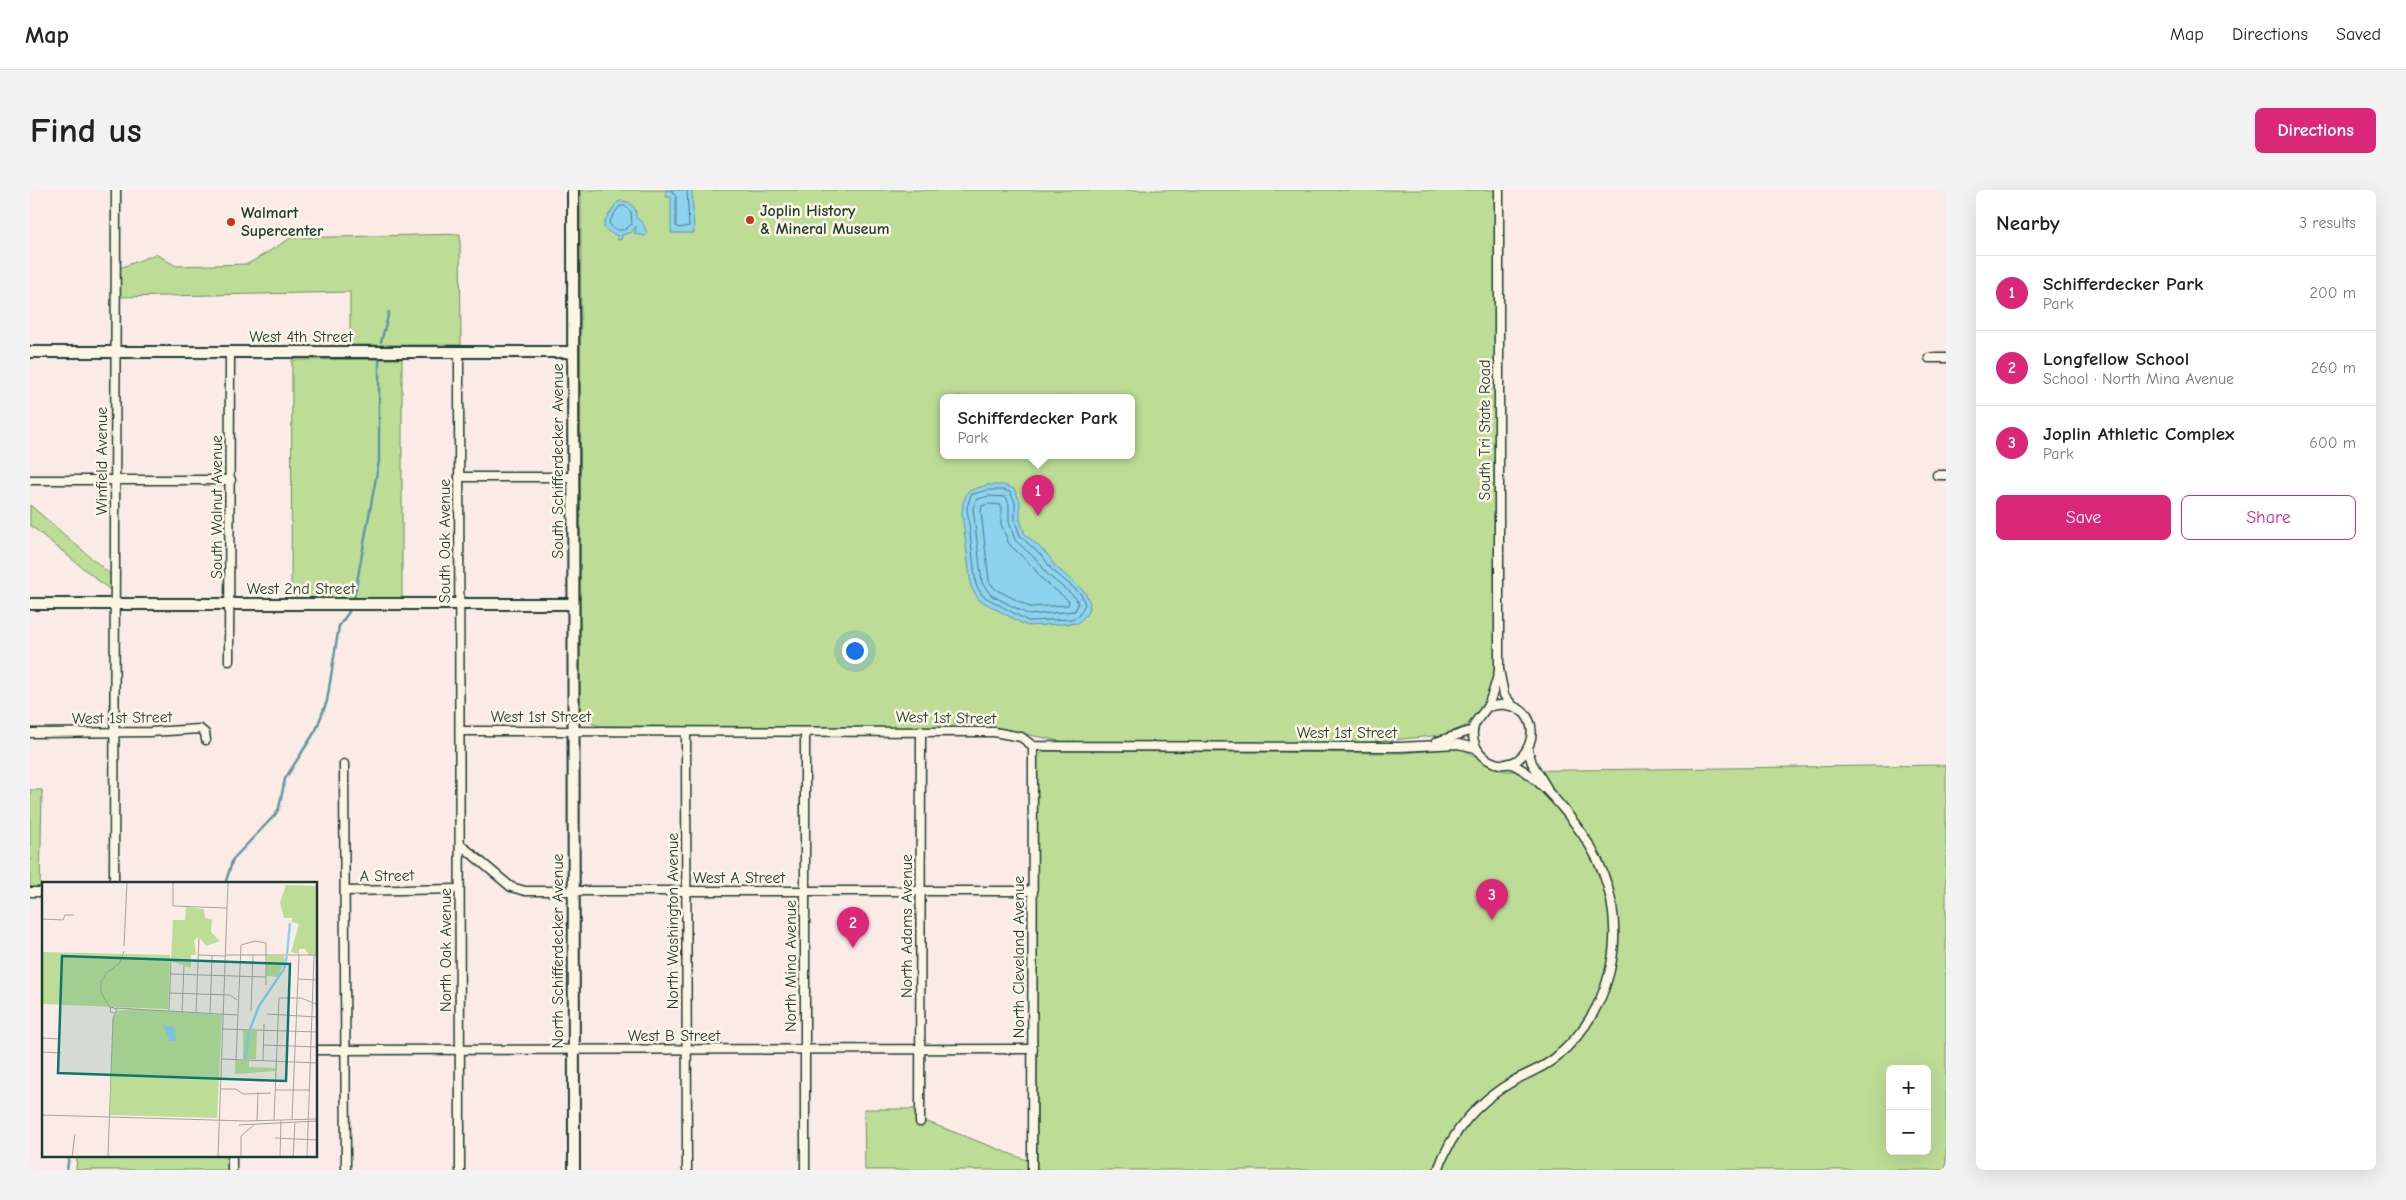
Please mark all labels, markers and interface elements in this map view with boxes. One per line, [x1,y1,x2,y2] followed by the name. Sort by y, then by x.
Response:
[25,21,69,49] text: Map
[2170,24,2204,45] text: Map
[2232,24,2308,45] text: Directions
[2336,24,2381,45] text: Saved
[2255,108,2376,153] button: Directions
[30,110,142,151] text: Find us
[760,202,889,238] place label: Joplin History & Mineral Museum
[241,204,324,240] place label: Walmart Supercenter
[1996,211,2060,235] text: Nearby
[744,214,756,226] marker: Joplin History & Mineral Museum
[2299,214,2356,232] text: 3 results
[225,216,237,228] marker: Walmart Supercenter
[2043,273,2203,295] text: Schifferdecker Park
[2009,284,2015,302] text: 1
[2310,284,2356,302] text: 200 m
[2043,295,2074,313] text: Park
[249,328,353,346] street label: West 4th Street
[2043,348,2189,370] text: Longfellow School
[2008,359,2016,377] text: 2
[2311,359,2356,377] text: 260 m
[1476,360,1494,500] street label: South Tri State Road
[549,363,567,559] street label: South Schifferdecker Avenue
[2043,370,2234,388] text: School · North Mina Avenue
[940,394,1135,459] popup
[93,407,111,515] street label: Winfield Avenue
[957,407,1118,429] text: Schifferdecker Park
[2043,423,2234,445] text: Joplin Athletic Complex
[957,429,988,447] text: Park
[2008,434,2016,452] text: 3
[2309,434,2356,452] text: 600 m
[208,435,226,579] street label: South Walnut Avenue
[2043,445,2074,463] text: Park
[1022,475,1054,516] pin: 1
[436,479,454,603] street label: South Oak Avenue
[1996,495,2171,540] button: Save
[2181,495,2356,540] button: Share
[247,580,356,598] street label: West 2nd Street
[842,638,868,664] your location
[72,708,173,728] street label: West 1st Street
[491,708,592,726] street label: West 1st Street
[896,708,997,728] street label: West 1st Street
[1297,724,1398,742] street label: West 1st Street
[664,833,682,1009] street label: North Washington Avenue
[549,853,567,1049] street label: North Schifferdecker Avenue
[898,854,916,998] street label: North Adams Avenue
[359,867,415,885] street label: A Street
[693,869,785,887] street label: West A Street
[1010,876,1028,1038] street label: North Cleveland Avenue
[1476,879,1508,920] pin: 3
[42,882,318,1158] inset map
[437,888,455,1012] street label: North Oak Avenue
[782,900,800,1032] street label: North Mina Avenue
[837,907,869,948] pin: 2
[628,1027,721,1045] street label: West B Street
[1886,1065,1931,1155] map controls
[1886,1065,1931,1110] button: +
[1886,1110,1931,1155] button: −

